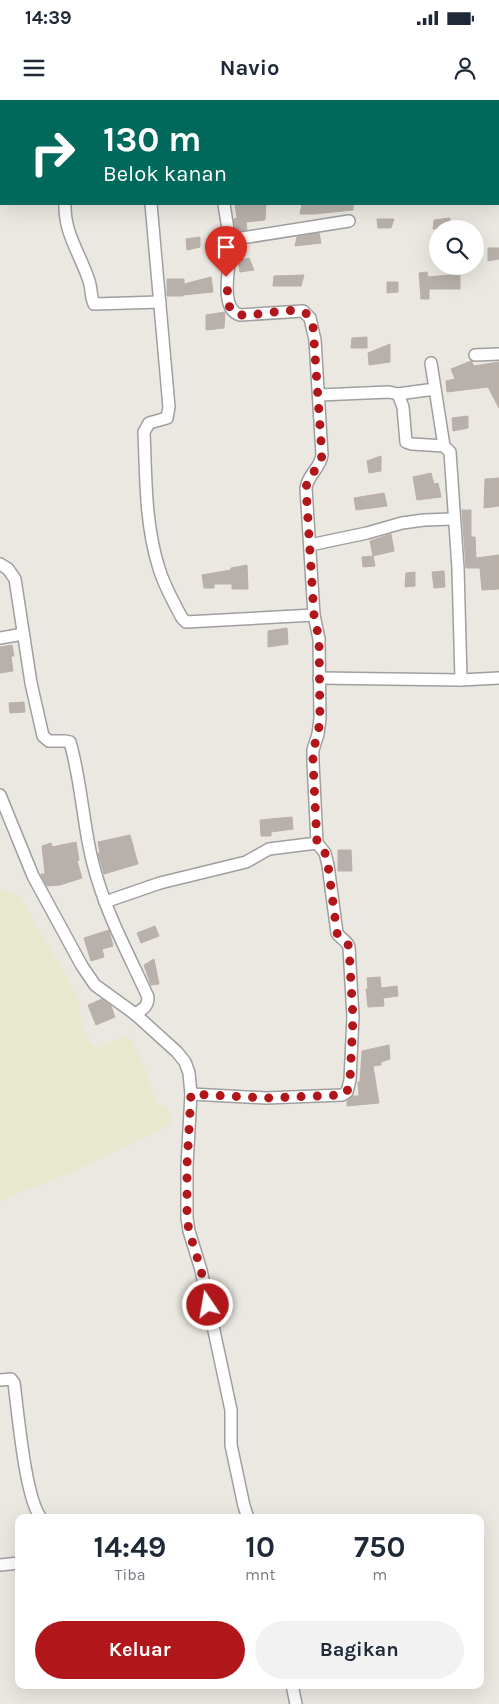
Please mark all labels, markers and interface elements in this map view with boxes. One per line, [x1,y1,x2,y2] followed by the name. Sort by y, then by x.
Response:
[25,7,72,29] text: 14:39
[20,54,48,82] icon: menu
[451,54,479,82] icon: person
[220,55,279,81] text: Navio
[103,119,201,160] text: 130 m
[20,120,85,185] icon: right
[103,161,227,187] text: Belok kanan
[429,220,484,275] map controls
[429,220,484,275] button: search
[205,226,247,277] pin
[212,233,240,261] icon: arrive
[181,1278,233,1330] position arrow
[94,1529,166,1565] text: 14:49
[245,1529,275,1565] text: 10
[354,1529,405,1565] text: 750
[114,1565,145,1584] text: Tiba
[245,1565,276,1584] text: mnt
[372,1565,387,1584] text: m
[35,1621,245,1679] button: Keluar
[255,1621,464,1679] button: Bagikan

